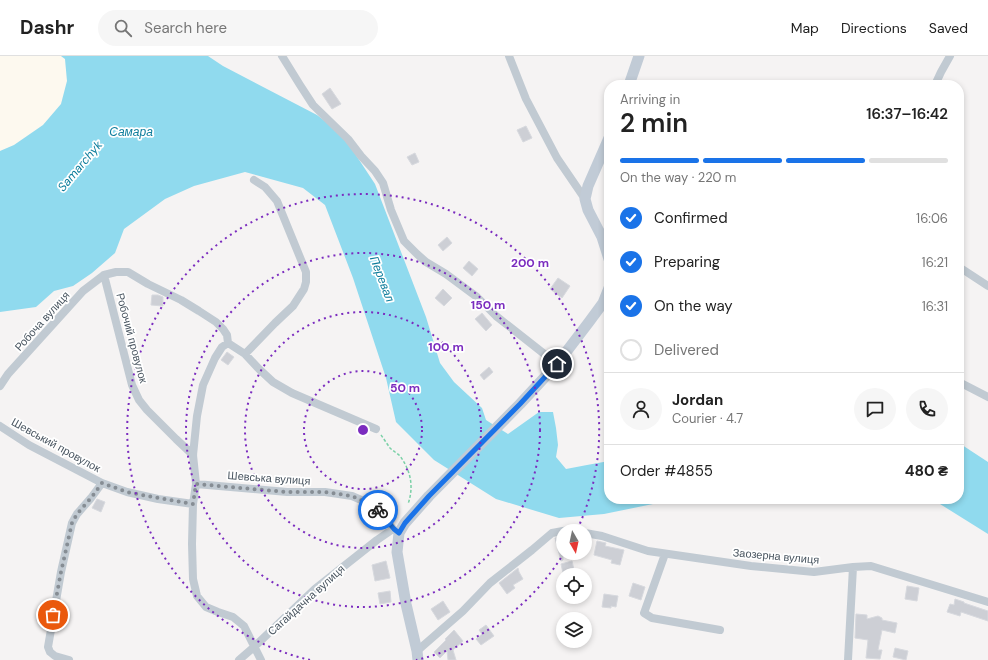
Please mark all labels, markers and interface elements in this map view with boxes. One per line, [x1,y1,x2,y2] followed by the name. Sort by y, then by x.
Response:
[98,10,378,46] search box
[20,15,74,40] text: Dashr
[112,17,134,39] icon: search
[144,18,227,38] text: Search here
[791,19,819,37] text: Map
[841,19,907,37] text: Directions
[929,19,968,37] text: Saved
[620,91,680,108] text: Arriving in
[866,104,948,124] text: 16:37–16:42
[620,106,688,140] text: 2 min
[109,124,153,140] water label: Самара
[54,137,106,195] water label: Samarchyk
[620,169,736,186] text: On the way · 220 m
[620,207,642,229] icon: check
[654,208,728,228] text: Confirmed
[916,210,948,227] text: 16:06
[620,251,642,273] icon: check
[654,252,720,272] text: Preparing
[366,254,398,304] water label: Перевал
[922,254,948,271] text: 16:21
[511,255,549,271] text: 200 m
[12,288,73,354] street label: Робоча вулиця
[113,291,151,385] street label: Робочий провулок
[620,295,642,317] icon: check
[654,296,733,316] text: On the way
[471,297,505,313] text: 150 m
[922,298,948,315] text: 16:31
[428,339,464,355] text: 100 m
[654,340,719,360] text: Delivered
[540,347,574,381] pin
[546,353,568,375] icon: home
[390,380,420,396] text: 50 m
[620,388,662,430] button: person
[854,388,896,430] button: chat
[906,388,948,430] button: phone
[672,390,723,410] text: Jordan
[672,410,743,427] text: Courier · 4.7
[9,415,103,475] street label: Шевський провулок
[356,423,370,437] centre of rings
[620,461,713,481] text: Order #4855
[905,461,948,481] text: 480 ₴
[227,468,311,488] street label: Шевська вулиця
[358,490,398,530] courier
[367,499,389,521] icon: bike
[556,524,592,560] north arrow
[556,524,592,648] map controls
[732,545,820,567] street label: Заозерна вулиця
[265,562,348,638] street label: Сагайдачна вулиця
[556,568,592,604] button: locate
[36,598,70,632] pin
[42,604,64,626] icon: bag
[556,612,592,648] button: layers

